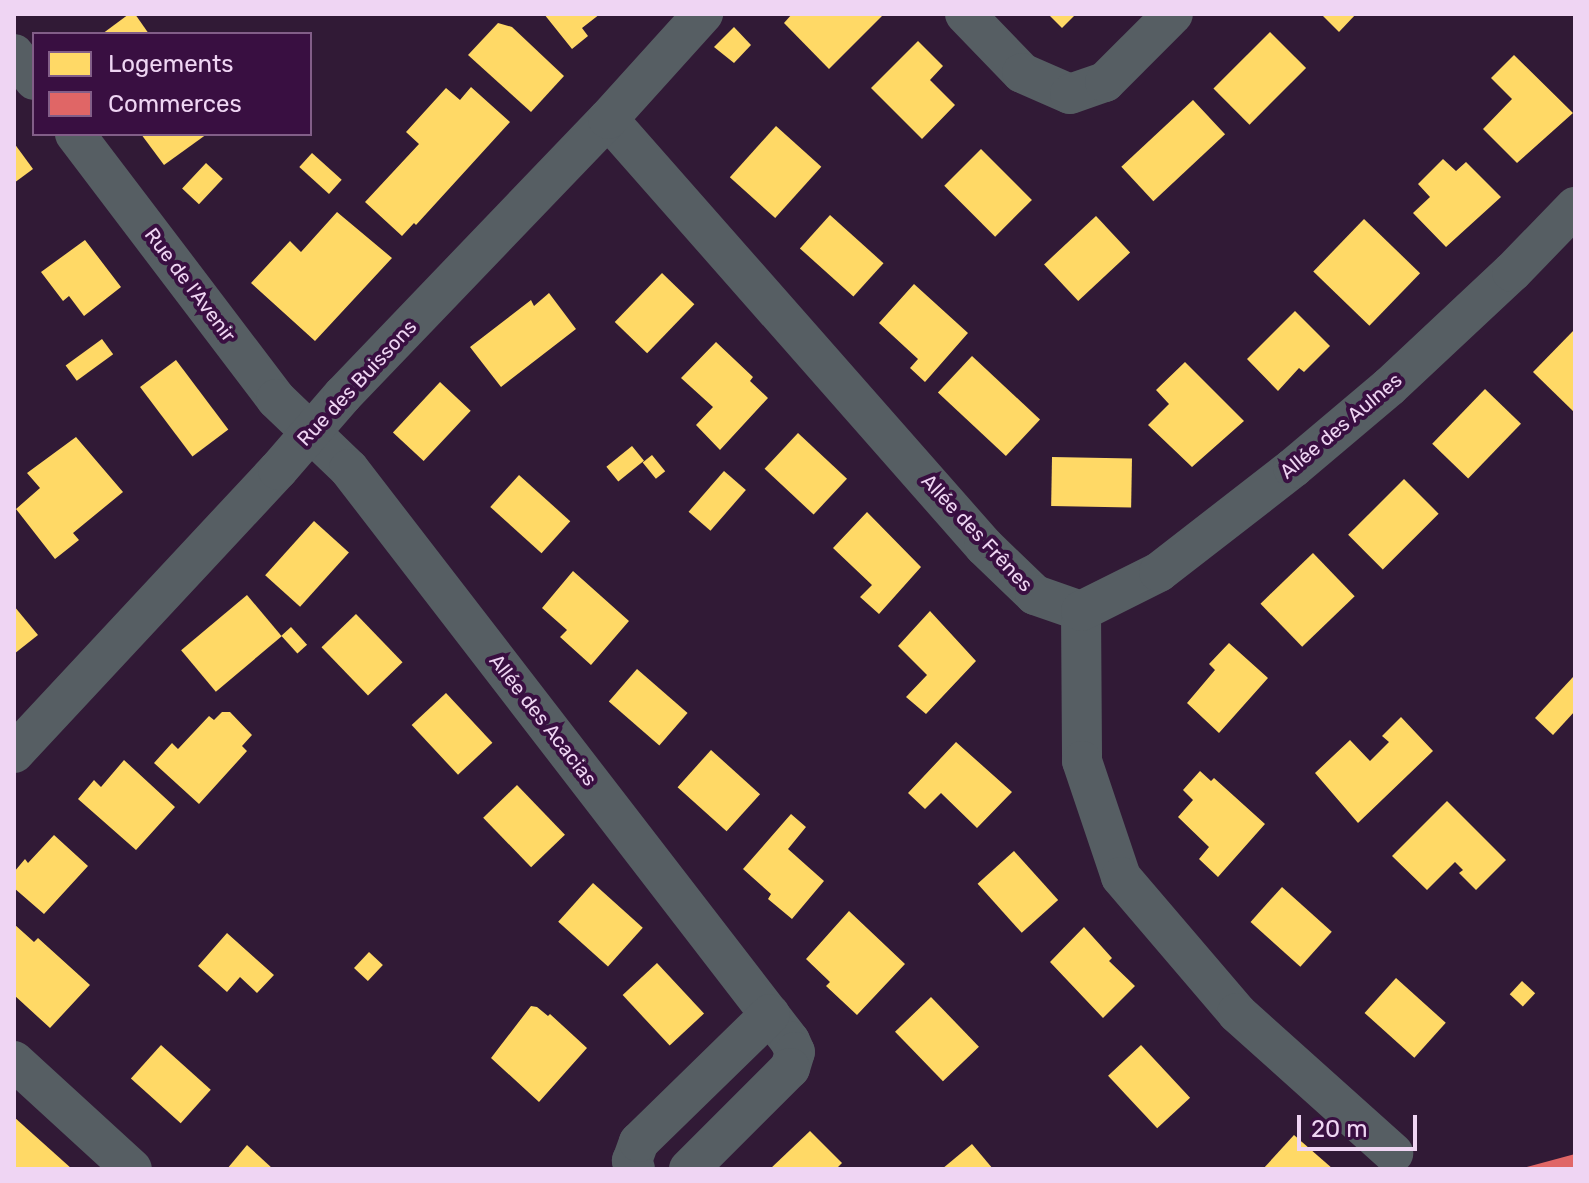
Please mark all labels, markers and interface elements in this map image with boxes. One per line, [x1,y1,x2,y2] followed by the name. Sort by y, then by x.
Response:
[32,32,312,136] legend
[108,50,234,78] text: Logements
[108,90,242,118] text: Commerces
[139,223,241,347] street label: Rue de l'Avenir
[292,315,422,451] street label: Rue des Buissons
[1275,368,1407,484] street label: Allée des Aulnes
[916,469,1038,597] street label: Allée des Frênes
[484,649,602,791] street label: Allée des Acacias
[1301,1099,1421,1149] scale bar
[1311,1115,1368,1143] text: 20 m

